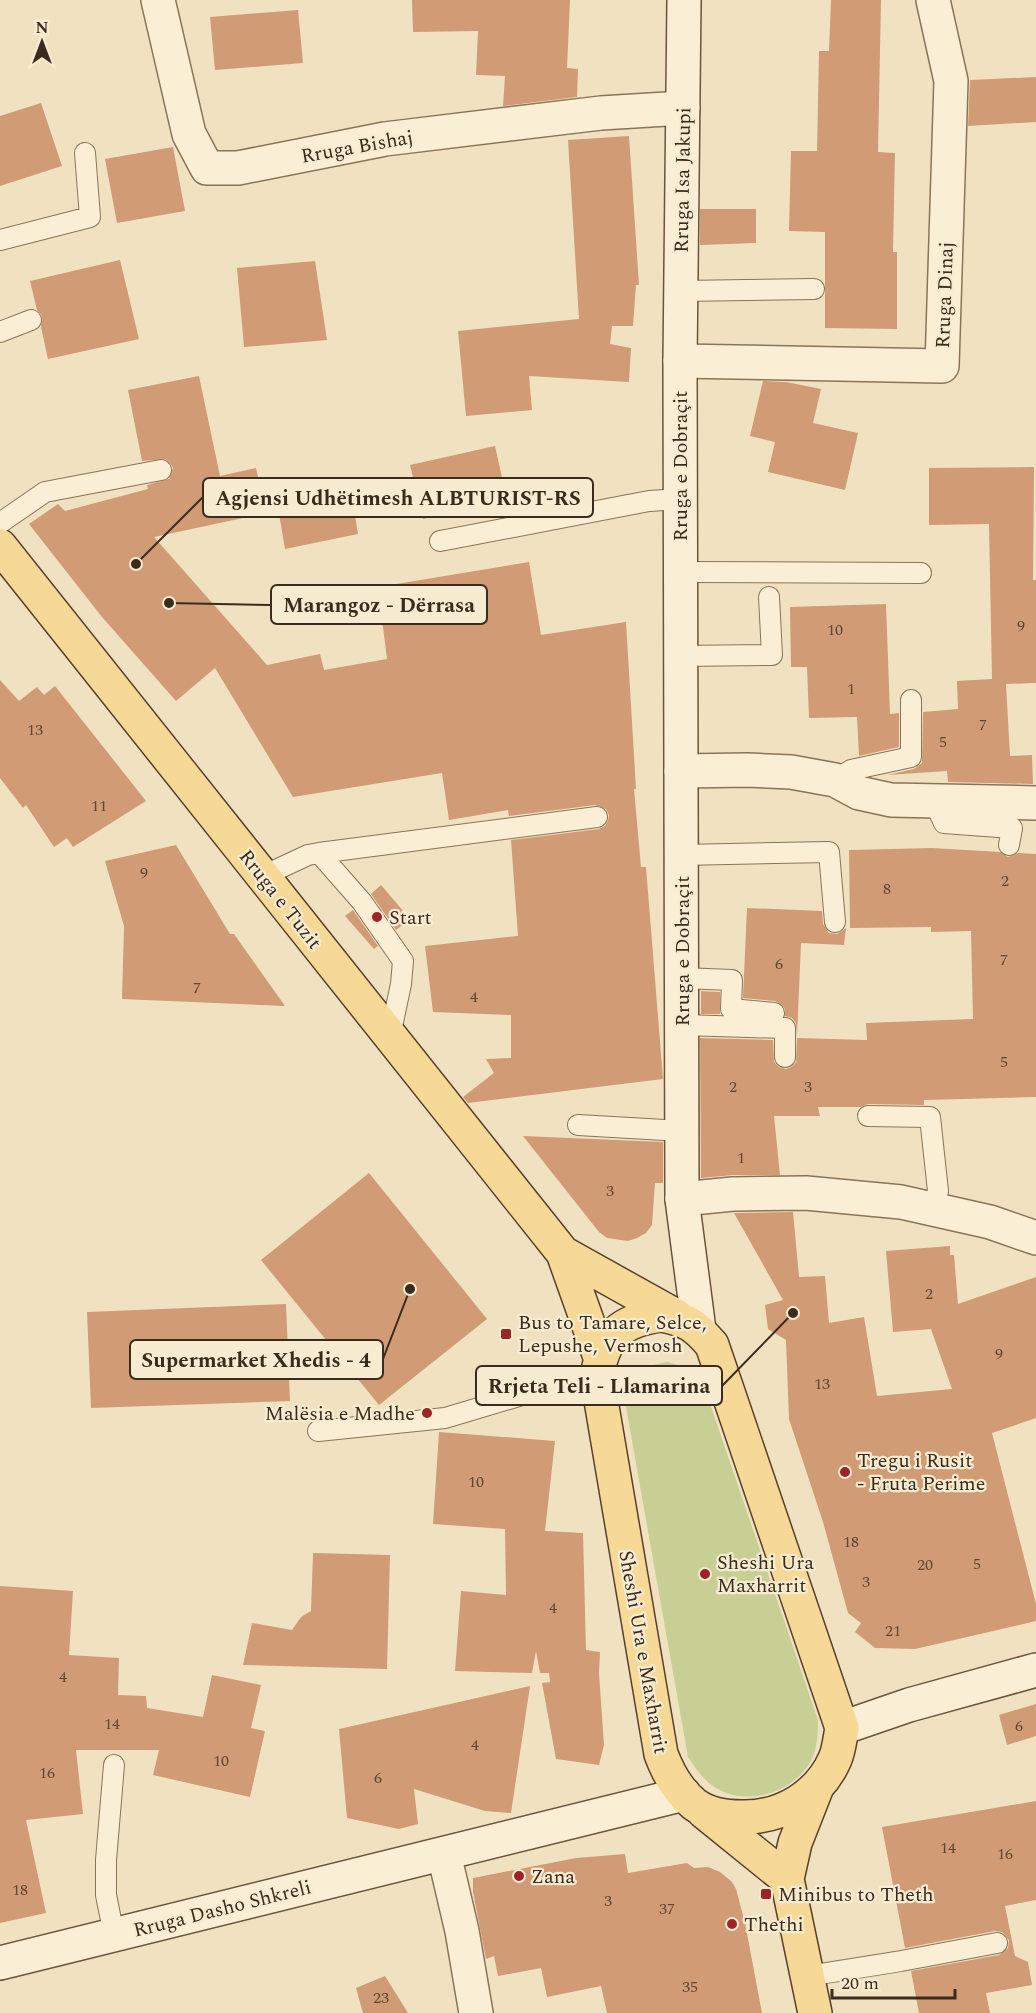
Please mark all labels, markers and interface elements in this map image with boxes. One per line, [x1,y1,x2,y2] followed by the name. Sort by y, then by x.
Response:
[12,12,72,72] north arrow
[35,16,49,40] text: N
[667,107,699,253] street label: Rruga Isa Jakupi
[299,122,416,172] street label: Rruga Bishaj
[928,241,962,349] street label: Rruga Dinaj
[666,391,696,541] street label: Rruga e Dobraçit
[203,478,593,517] callout: Agjensi Udhëtimesh ALBTURIST-RS
[215,483,581,515] text: Agjensi Udhëtimesh ALBTURIST-RS
[271,585,487,624] callout: Marangoz - Dërrasa
[283,590,475,622] text: Marangoz - Dërrasa
[1017,614,1025,638] house number: 9
[827,618,843,642] house number: 10
[847,677,855,701] house number: 1
[979,713,987,737] house number: 7
[27,718,43,742] house number: 13
[939,730,947,754] house number: 5
[91,794,107,818] house number: 11
[231,843,329,956] street label: Rruga e Tuzit
[140,861,148,885] house number: 9
[1001,869,1009,893] house number: 2
[668,876,698,1026] street label: Rruga e Dobraçit
[883,877,891,901] house number: 8
[389,903,432,933] place label: Start
[370,910,384,924] marker: Start
[1000,948,1008,972] house number: 7
[775,952,783,976] house number: 6
[193,976,201,1000] house number: 7
[470,985,478,1009] house number: 4
[1000,1050,1008,1074] house number: 5
[729,1075,737,1099] house number: 2
[804,1075,812,1099] house number: 3
[737,1146,745,1170] house number: 1
[606,1179,614,1203] house number: 3
[925,1282,933,1306] house number: 2
[518,1308,707,1361] place label: Bus to Tamare, Selce, Lepushe, Vermosh
[499,1327,513,1341] marker: Bus to Tamare, Selce, Lepushe, Vermosh
[130,1340,383,1379] callout: Supermarket Xhedis - 4
[995,1342,1003,1366] house number: 9
[141,1345,371,1377] text: Supermarket Xhedis - 4
[476,1366,722,1405] callout: Rrjeta Teli - Llamarina
[488,1371,710,1403] text: Rrjeta Teli - Llamarina
[814,1372,830,1396] house number: 13
[265,1399,415,1429] place label: Malësia e Madhe
[420,1406,434,1420] marker: Malësia e Madhe
[857,1446,985,1499] place label: Tregu i Rusit - Fruta Perime
[838,1465,852,1479] marker: Tregu i Rusit - Fruta Perime
[468,1470,484,1494] house number: 10
[843,1530,859,1554] house number: 18
[610,1548,676,1756] street label: Sheshi Ura e Maxharrit
[717,1548,814,1601] place label: Sheshi Ura Maxharrit
[973,1552,981,1576] house number: 5
[917,1553,933,1577] house number: 20
[698,1567,712,1581] marker: Sheshi Ura Maxharrit
[862,1570,870,1594] house number: 3
[549,1596,557,1620] house number: 4
[885,1619,901,1643] house number: 21
[59,1665,67,1689] house number: 4
[104,1712,120,1736] house number: 14
[1015,1714,1023,1738] house number: 6
[471,1733,479,1757] house number: 4
[213,1749,229,1773] house number: 10
[39,1761,55,1785] house number: 16
[374,1766,382,1790] house number: 6
[940,1836,956,1860] house number: 14
[997,1842,1013,1866] house number: 16
[531,1862,575,1892] place label: Zana
[512,1869,526,1883] marker: Zana
[130,1872,314,1946] street label: Rruga Dasho Shkreli
[12,1878,28,1902] house number: 18
[778,1880,934,1910] place label: Minibus to Theth
[759,1887,773,1901] marker: Minibus to Theth
[604,1889,612,1913] house number: 3
[659,1897,675,1921] house number: 37
[744,1910,804,1940] place label: Thethi
[725,1917,739,1931] marker: Thethi
[832,1962,955,2000] scale bar
[841,1970,879,1997] text: 20 m
[682,1975,698,1999] house number: 35
[373,1986,389,2010] house number: 23

